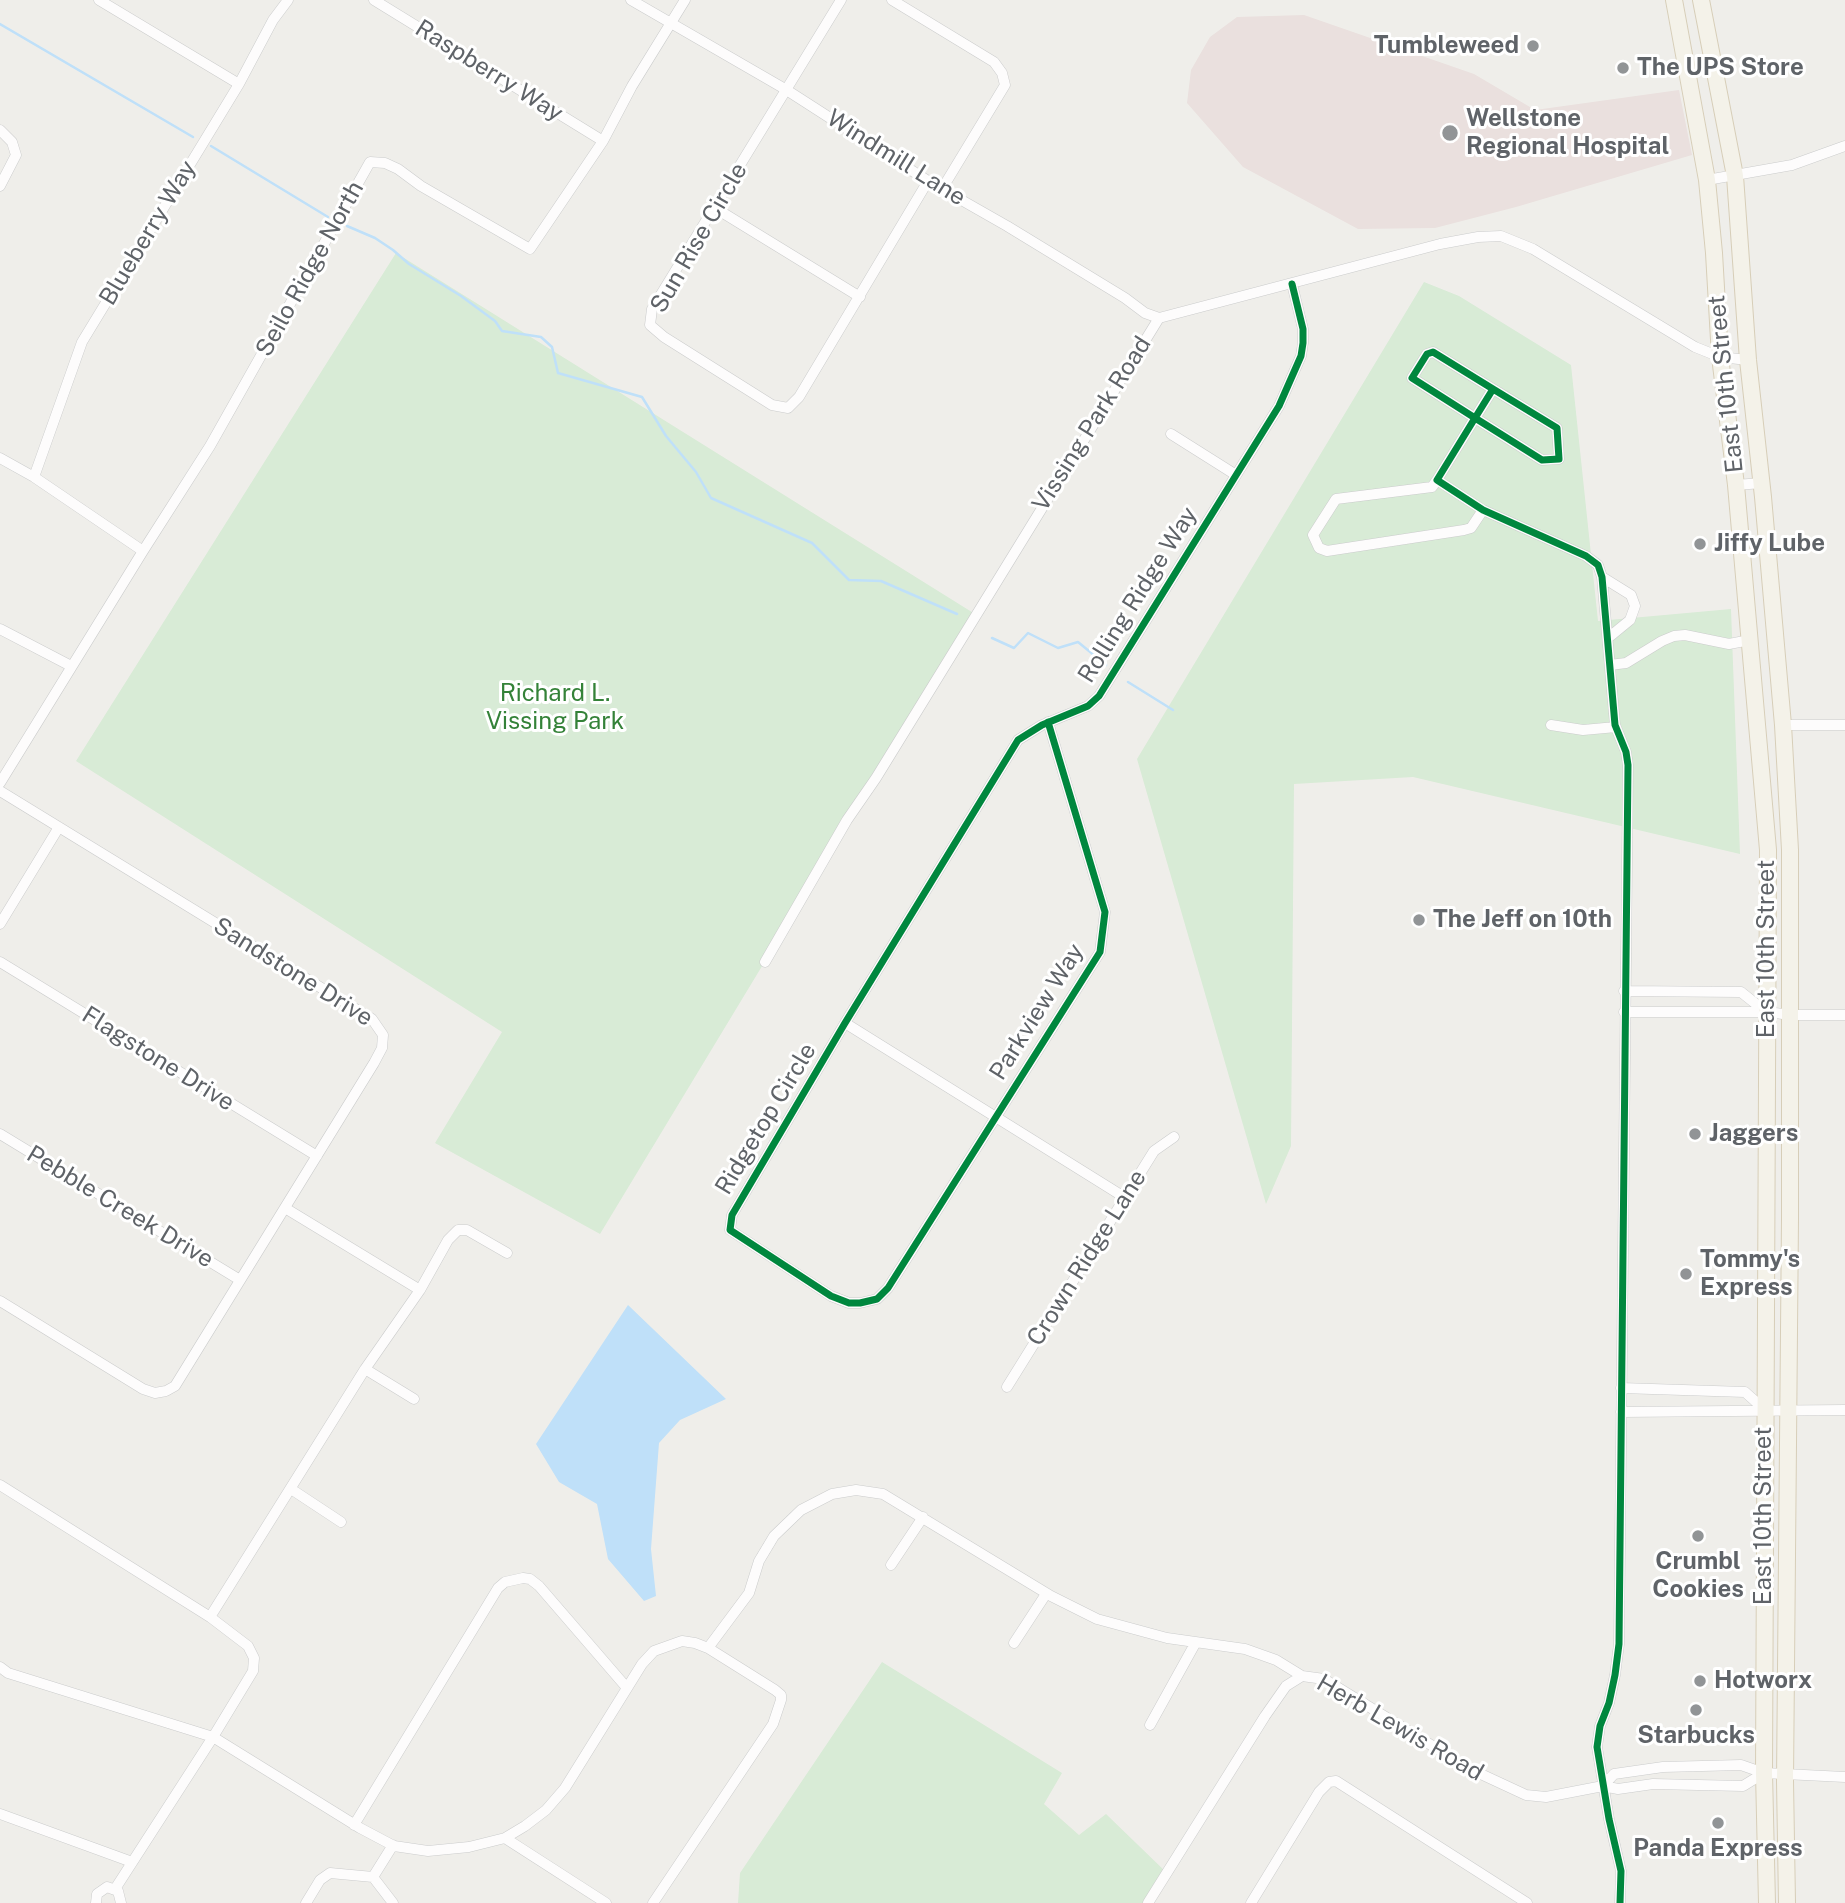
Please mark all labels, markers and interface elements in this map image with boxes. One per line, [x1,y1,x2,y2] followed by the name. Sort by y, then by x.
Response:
[410,14,568,128] street label: Raspberry Way
[1374,32,1519,60] place label: Tumbleweed
[1525,38,1541,54] marker: Tumbleweed
[1637,54,1804,82] place label: The UPS Store
[1615,60,1631,76] marker: The UPS Store
[821,104,971,212] street label: Windmill Lane
[1466,105,1669,161] place label: Wellstone Regional Hospital
[1440,123,1460,143] marker: Wellstone Regional Hospital
[93,155,203,311] street label: Blueberry Way
[644,158,754,318] street label: Sun Rise Circle
[250,176,370,362] street label: Seilo Ridge North
[1702,294,1750,474] street label: East 10th Street
[1027,331,1157,517] street label: Vissing Park Road
[1072,502,1204,688] street label: Rolling Ridge Way
[1714,530,1825,558] place label: Jiffy Lube
[1692,536,1708,552] marker: Jiffy Lube
[486,680,624,736] park label: Richard L. Vissing Park
[1753,860,1781,1038] street label: East 10th Street
[1433,906,1612,934] place label: The Jeff on 10th
[208,911,378,1033] street label: Sandstone Drive
[1411,912,1427,928] marker: The Jeff on 10th
[984,939,1090,1085] street label: Parkview Way
[76,1001,240,1117] street label: Flagstone Drive
[709,1038,823,1200] street label: Ridgetop Circle
[1709,1120,1798,1148] place label: Jaggers
[1687,1126,1703,1142] marker: Jaggers
[21,1140,219,1274] street label: Pebble Creek Drive
[1021,1165,1153,1351] street label: Crown Ridge Lane
[1700,1246,1800,1302] place label: Tommy's Express
[1678,1266,1694,1282] marker: Tommy's Express
[1750,1427,1778,1605] street label: East 10th Street
[1690,1528,1706,1544] marker: Crumbl Cookies
[1652,1548,1744,1604] place label: Crumbl Cookies
[1714,1667,1812,1695] place label: Hotworx
[1312,1669,1488,1787] street label: Herb Lewis Road
[1692,1673,1708,1689] marker: Hotworx
[1688,1702,1704,1718] marker: Starbucks
[1637,1722,1755,1750] place label: Starbucks
[1710,1815,1726,1831] marker: Panda Express
[1633,1835,1803,1863] place label: Panda Express

